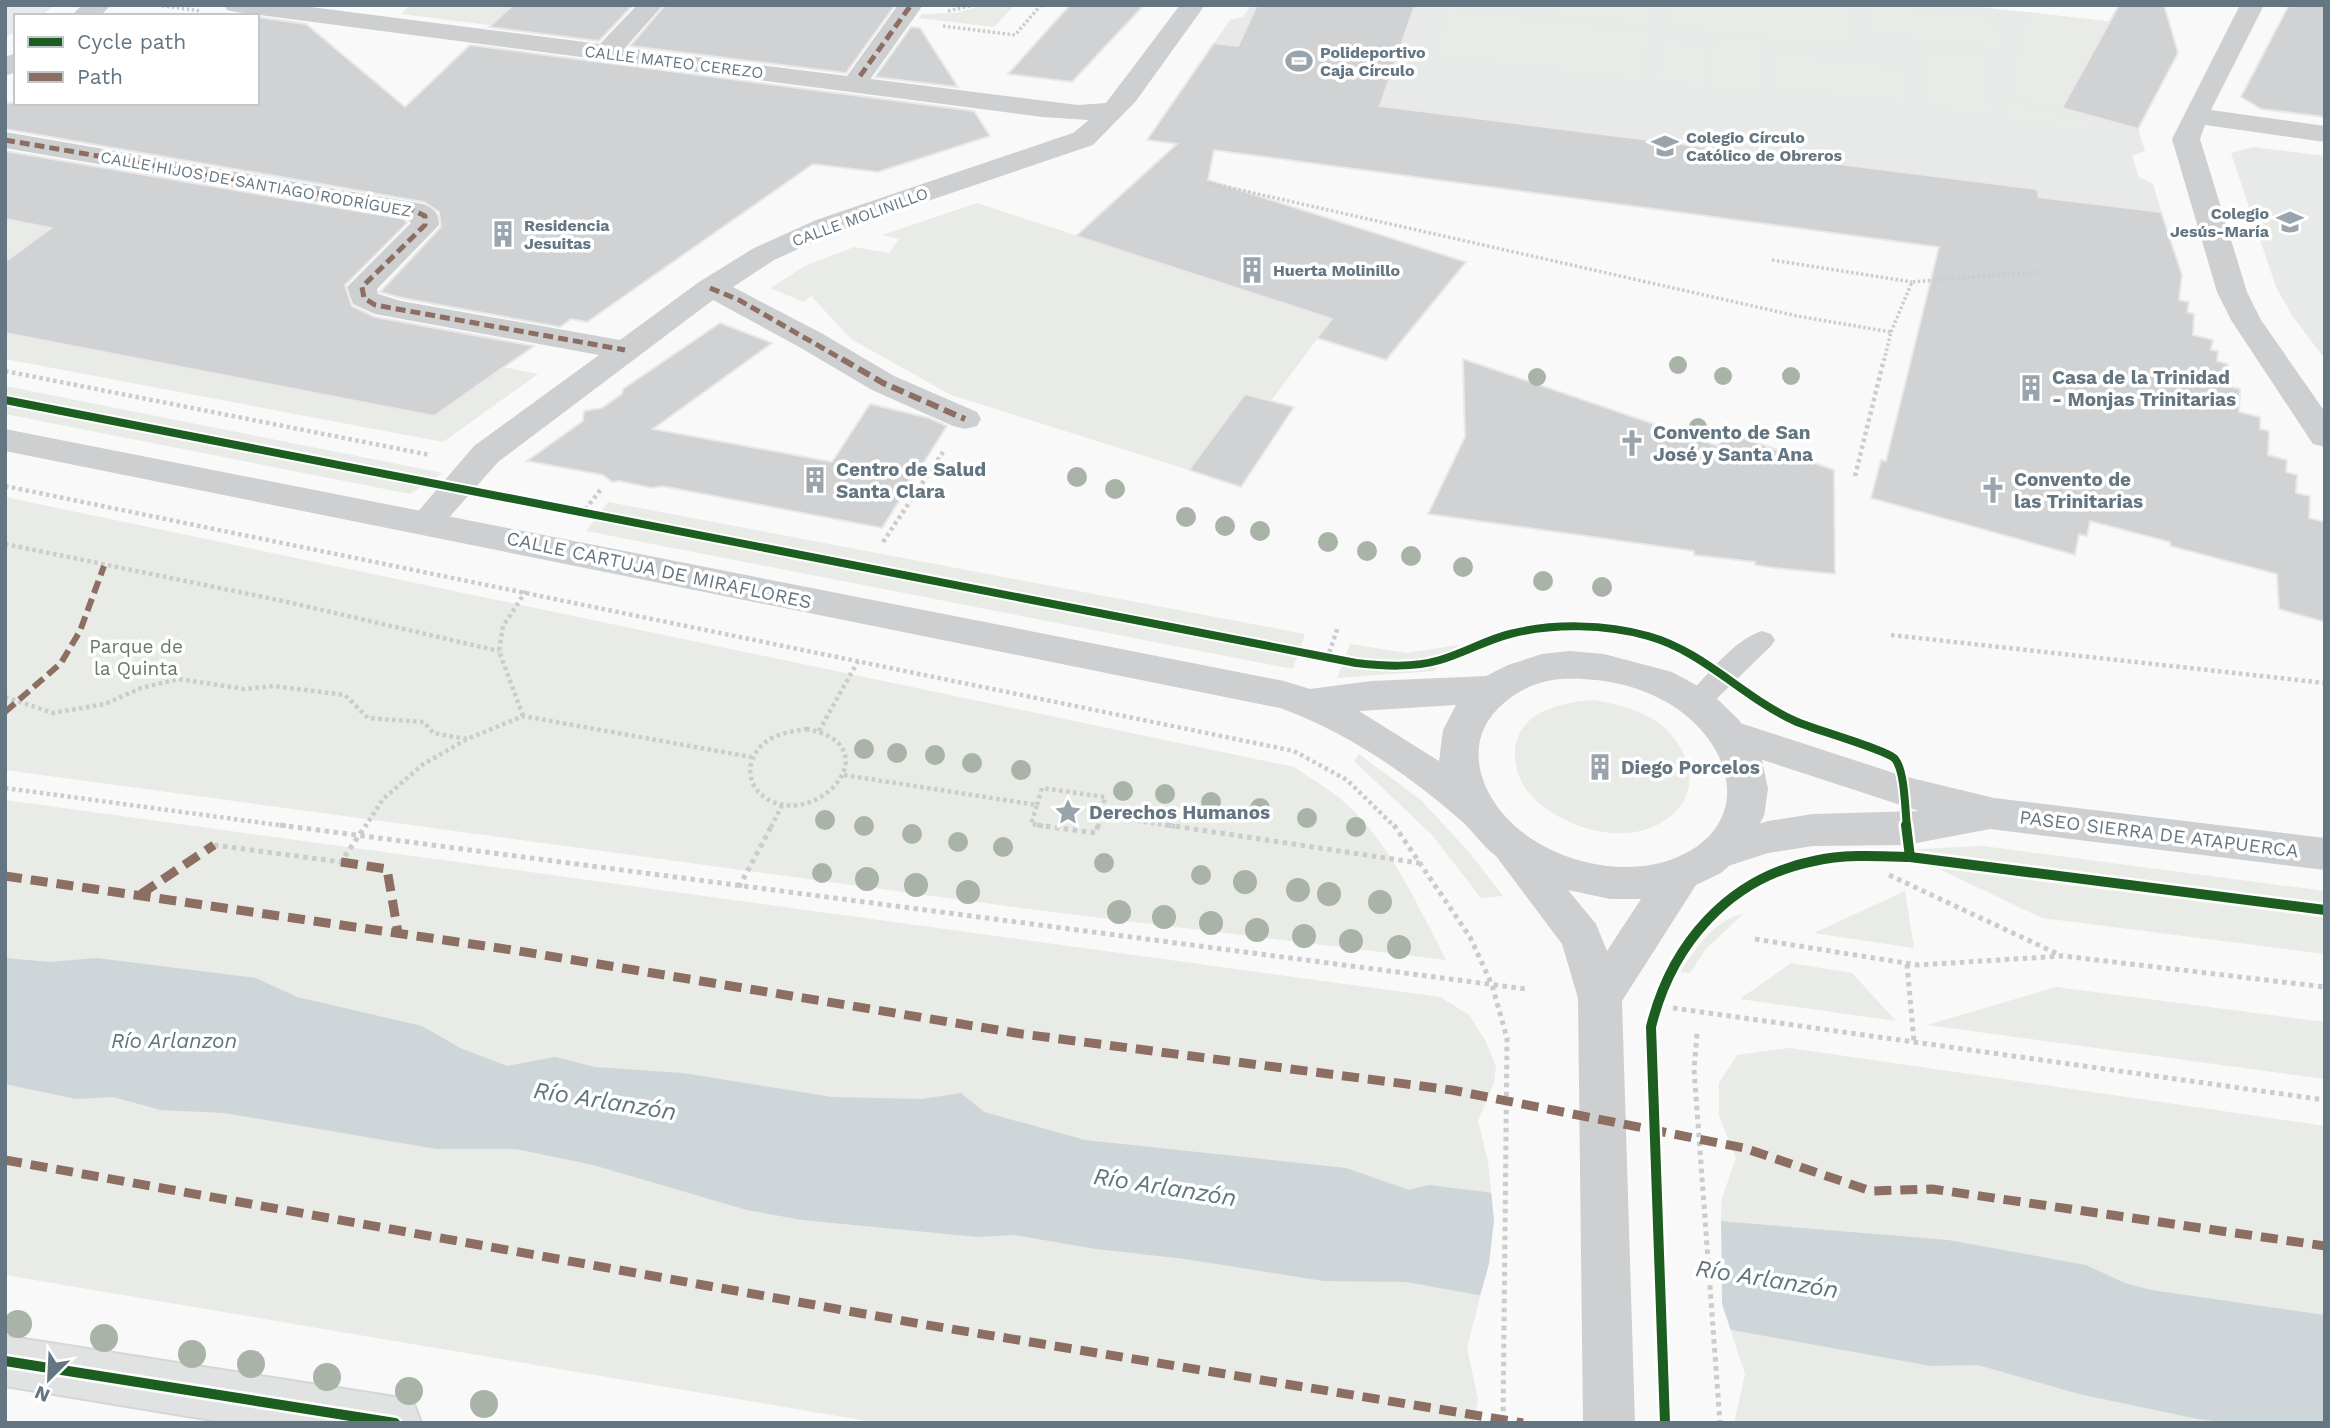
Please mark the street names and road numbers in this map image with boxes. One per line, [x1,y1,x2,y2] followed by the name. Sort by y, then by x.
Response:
[583,42,765,82] street label: CALLE MATEO CEREZO
[99,147,413,221] street label: CALLE HIJOS DE SANTIAGO RODRÍGUEZ
[789,184,931,250] street label: CALLE MOLINILLO
[504,526,814,614] street label: CALLE CARTUJA DE MIRAFLORES
[2018,805,2300,863] street label: PASEO SIERRA DE ATAPUERCA

